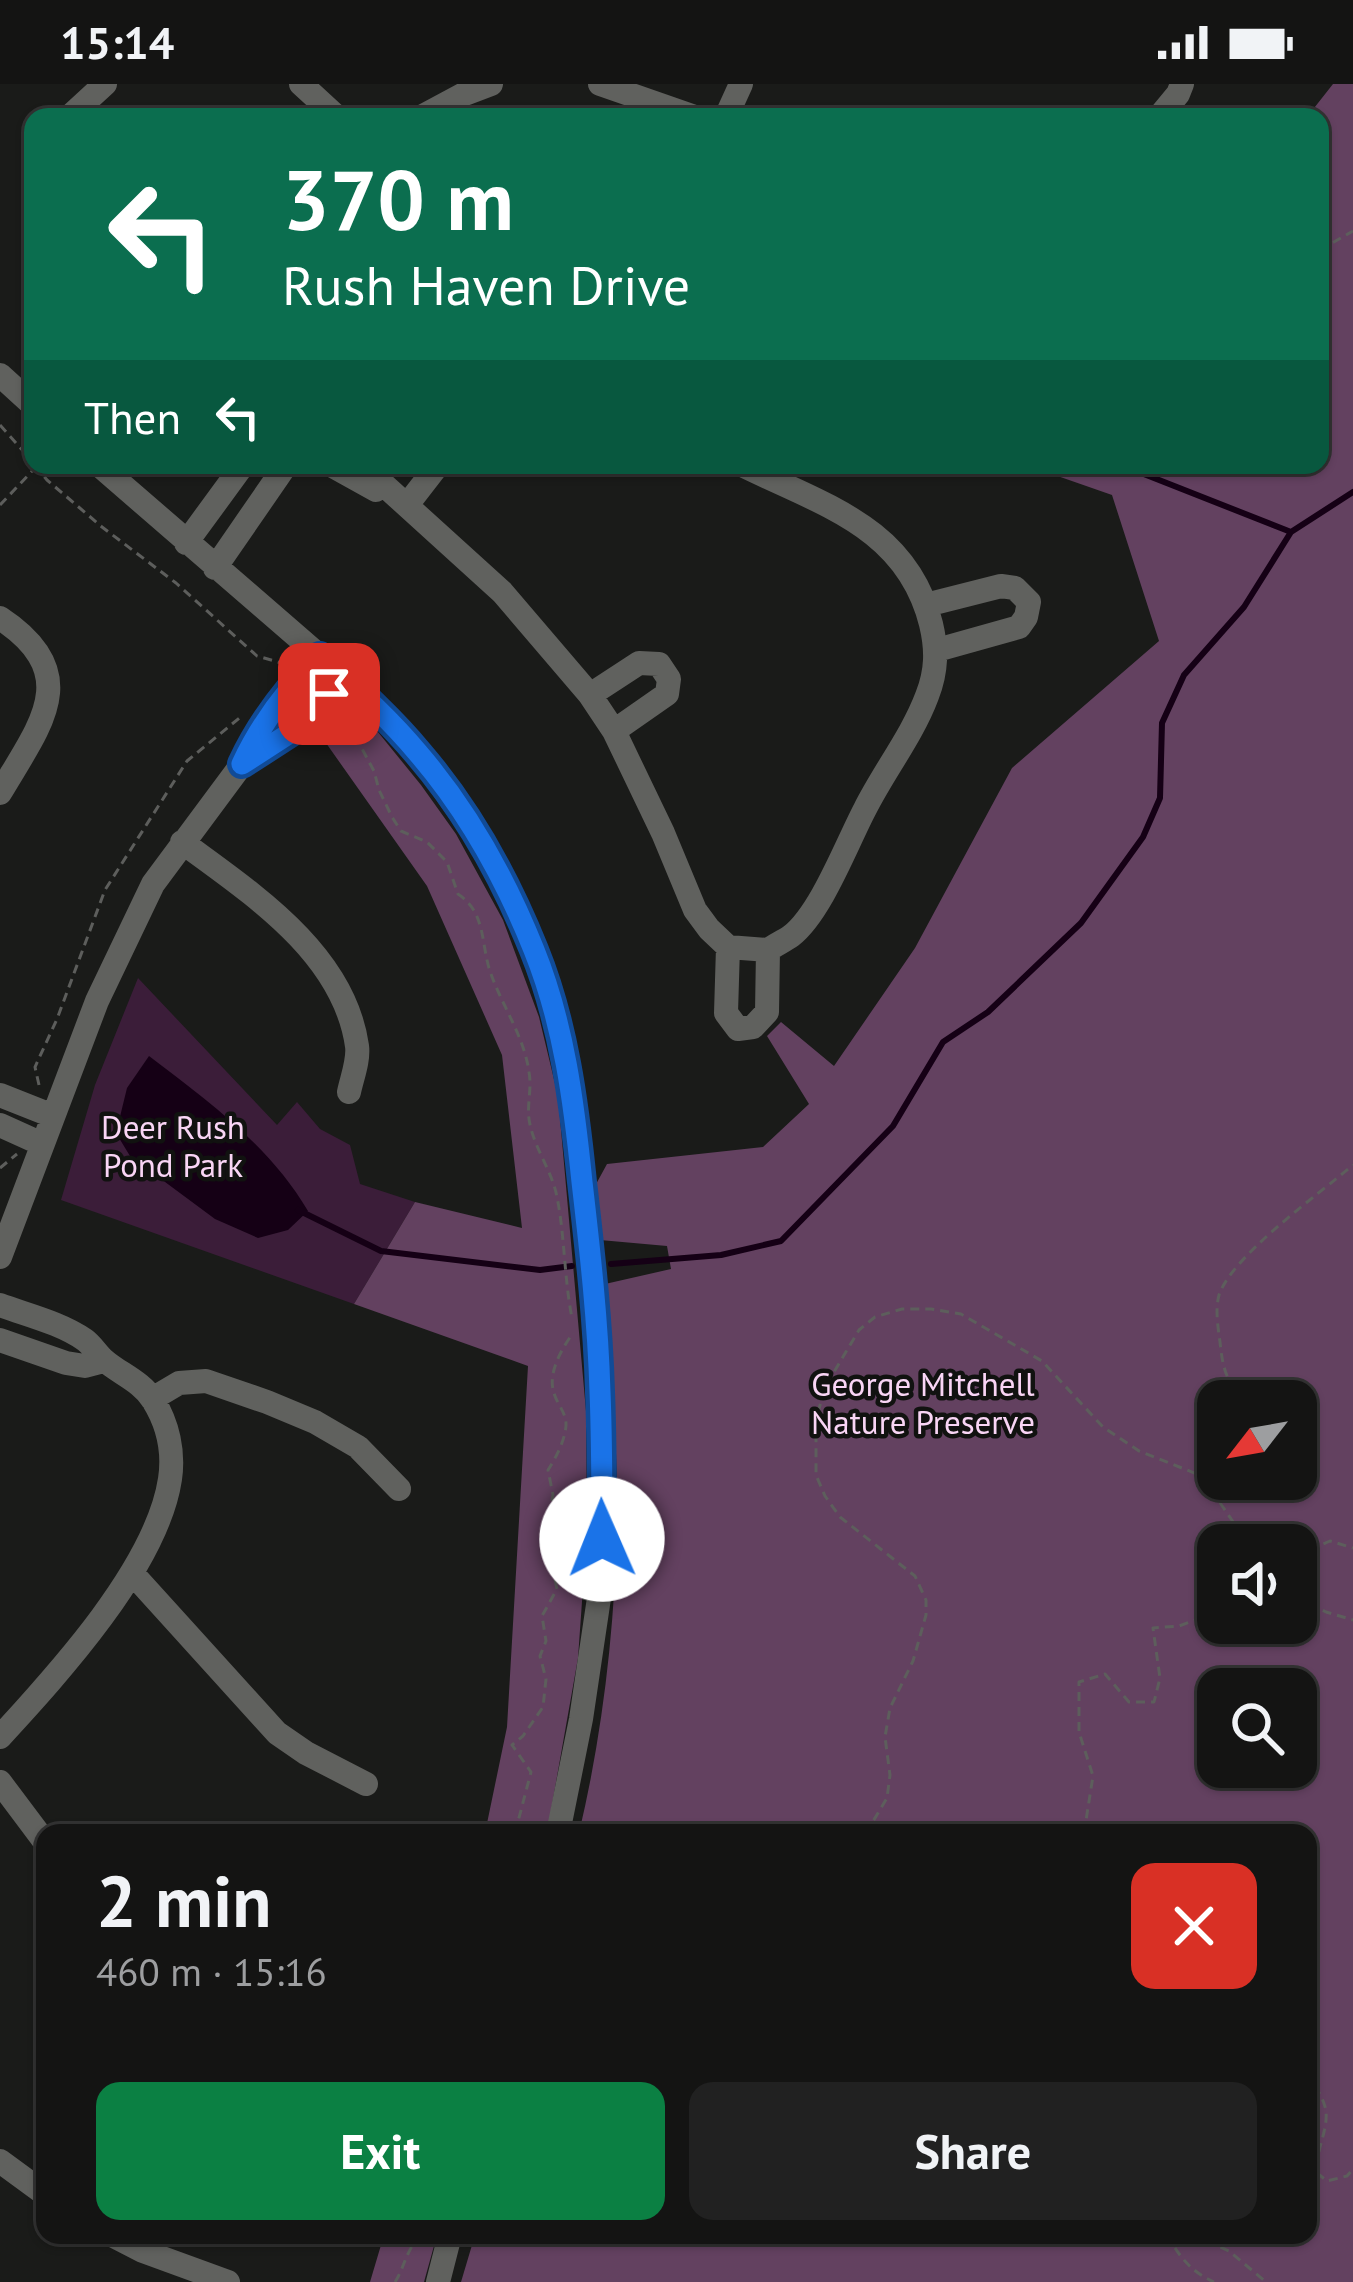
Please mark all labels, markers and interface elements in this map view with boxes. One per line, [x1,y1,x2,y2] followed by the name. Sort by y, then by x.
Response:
[60,13,174,71] text: 15:14
[282,144,514,253] text: 370 m
[84,156,240,312] icon: left
[282,250,690,320] text: Rush Haven Drive
[205,384,271,450] icon: left
[84,388,181,446] text: Then
[278,643,380,745] pin
[296,661,362,727] icon: arrive
[101,1105,245,1186] park label: Deer Rush Pond Park
[811,1362,1035,1443] park label: George Mitchell Nature Preserve
[1197,1380,1317,1500] north arrow
[1197,1380,1317,1788] map controls
[539,1476,665,1602] position arrow
[1197,1524,1317,1644] button: sound
[1197,1668,1317,1788] button: search
[96,1854,272,1947] text: 2 min
[1131,1863,1257,1989] button: close
[96,1946,327,1997] text: 460 m · 15:16
[96,2082,665,2220] button: Exit
[689,2082,1257,2220] button: Share

